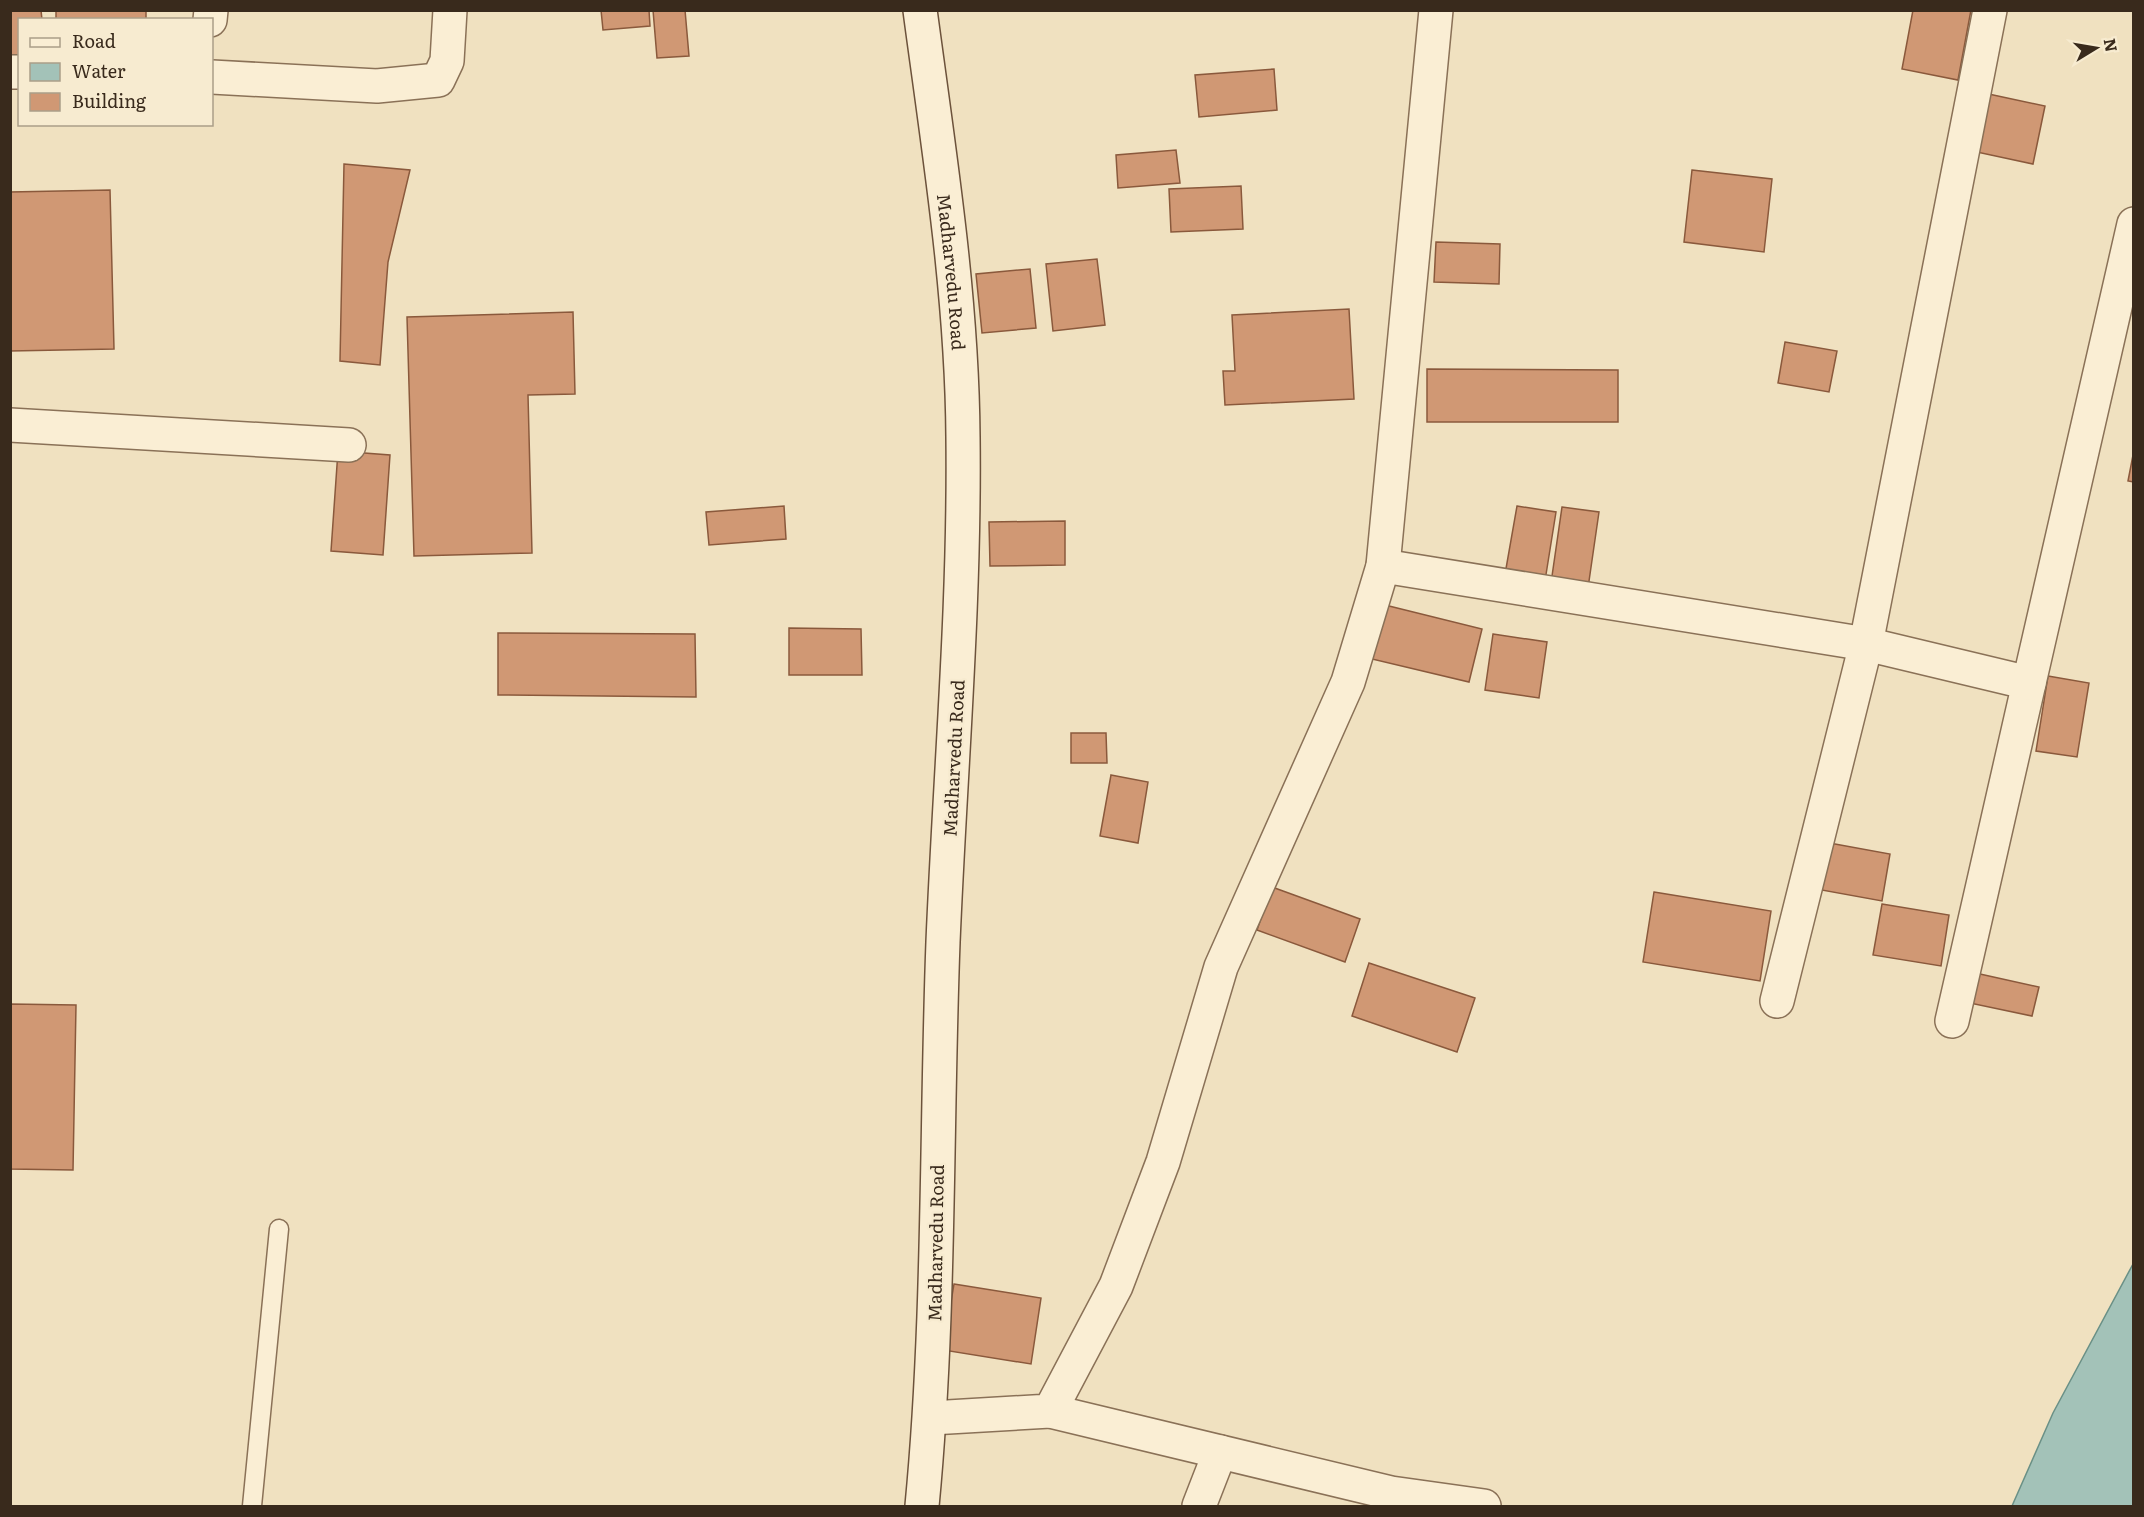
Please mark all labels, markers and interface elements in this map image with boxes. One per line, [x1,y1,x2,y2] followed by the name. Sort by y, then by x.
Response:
[18,18,213,126] legend
[2066,18,2126,78] north arrow
[72,27,116,54] text: Road
[2099,36,2125,54] text: N
[72,57,126,84] text: Water
[72,87,147,114] text: Building
[931,192,973,351] street label: Madharvedu Road
[935,679,971,837] street label: Madharvedu Road
[920,1164,950,1322] street label: Madharvedu Road

